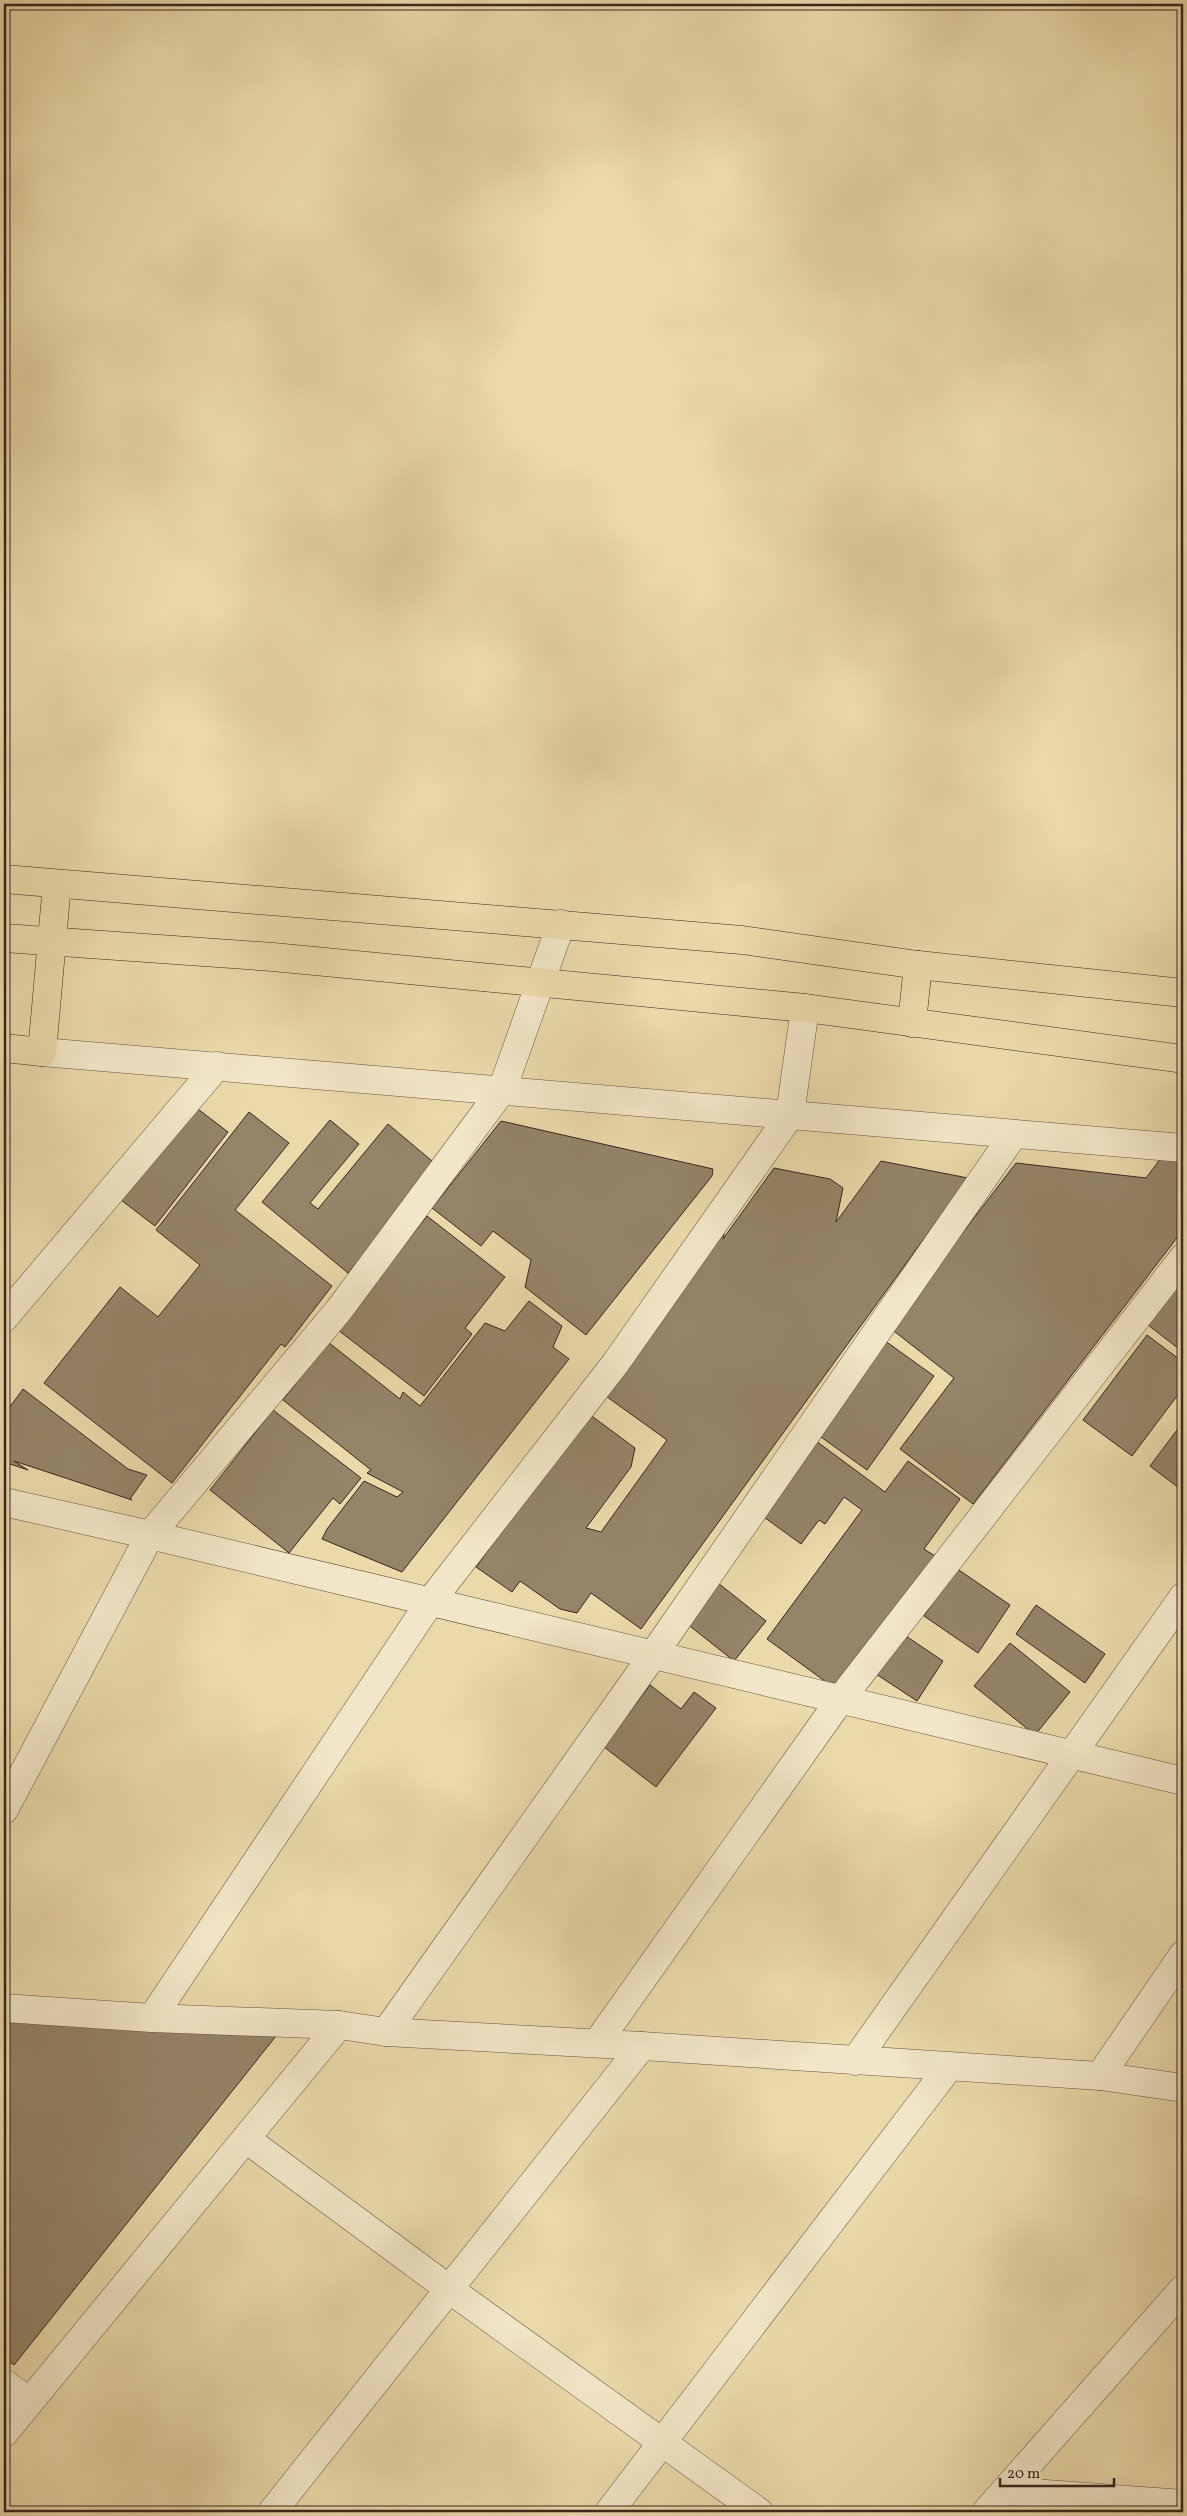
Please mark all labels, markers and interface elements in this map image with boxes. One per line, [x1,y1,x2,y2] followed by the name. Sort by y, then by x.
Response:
[1000,2456,1113,2488] scale bar
[1007,2464,1040,2485] text: 20 m

